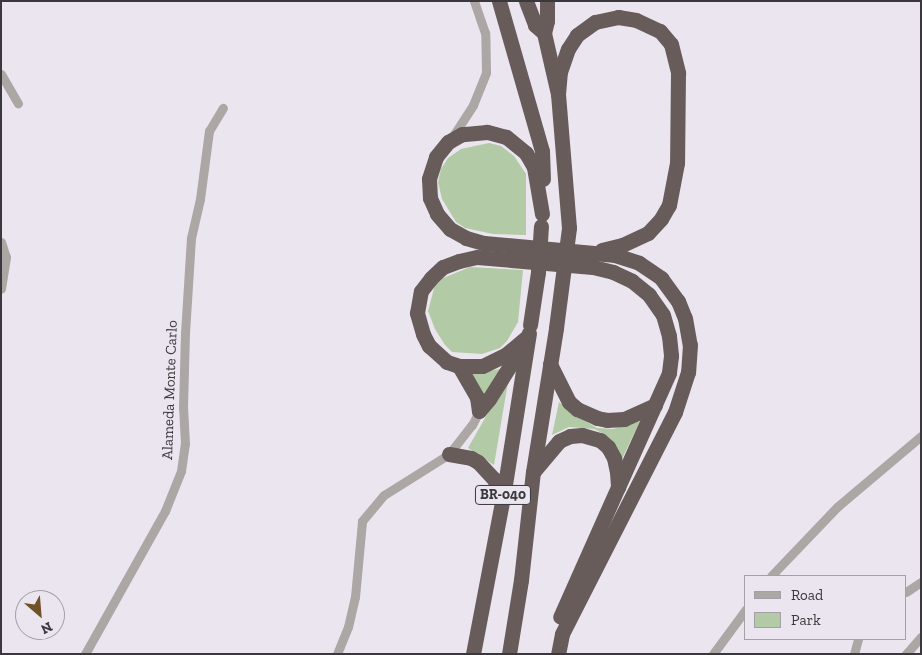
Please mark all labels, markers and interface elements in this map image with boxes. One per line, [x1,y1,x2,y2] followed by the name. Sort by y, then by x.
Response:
[159,320,181,460] street label: Alameda Monte Carlo
[474,484,532,506] road number: BR-040
[744,575,907,640] legend
[791,586,823,604] text: Road
[15,590,65,640] north arrow
[791,611,821,629] text: Park
[38,618,55,638] text: N

